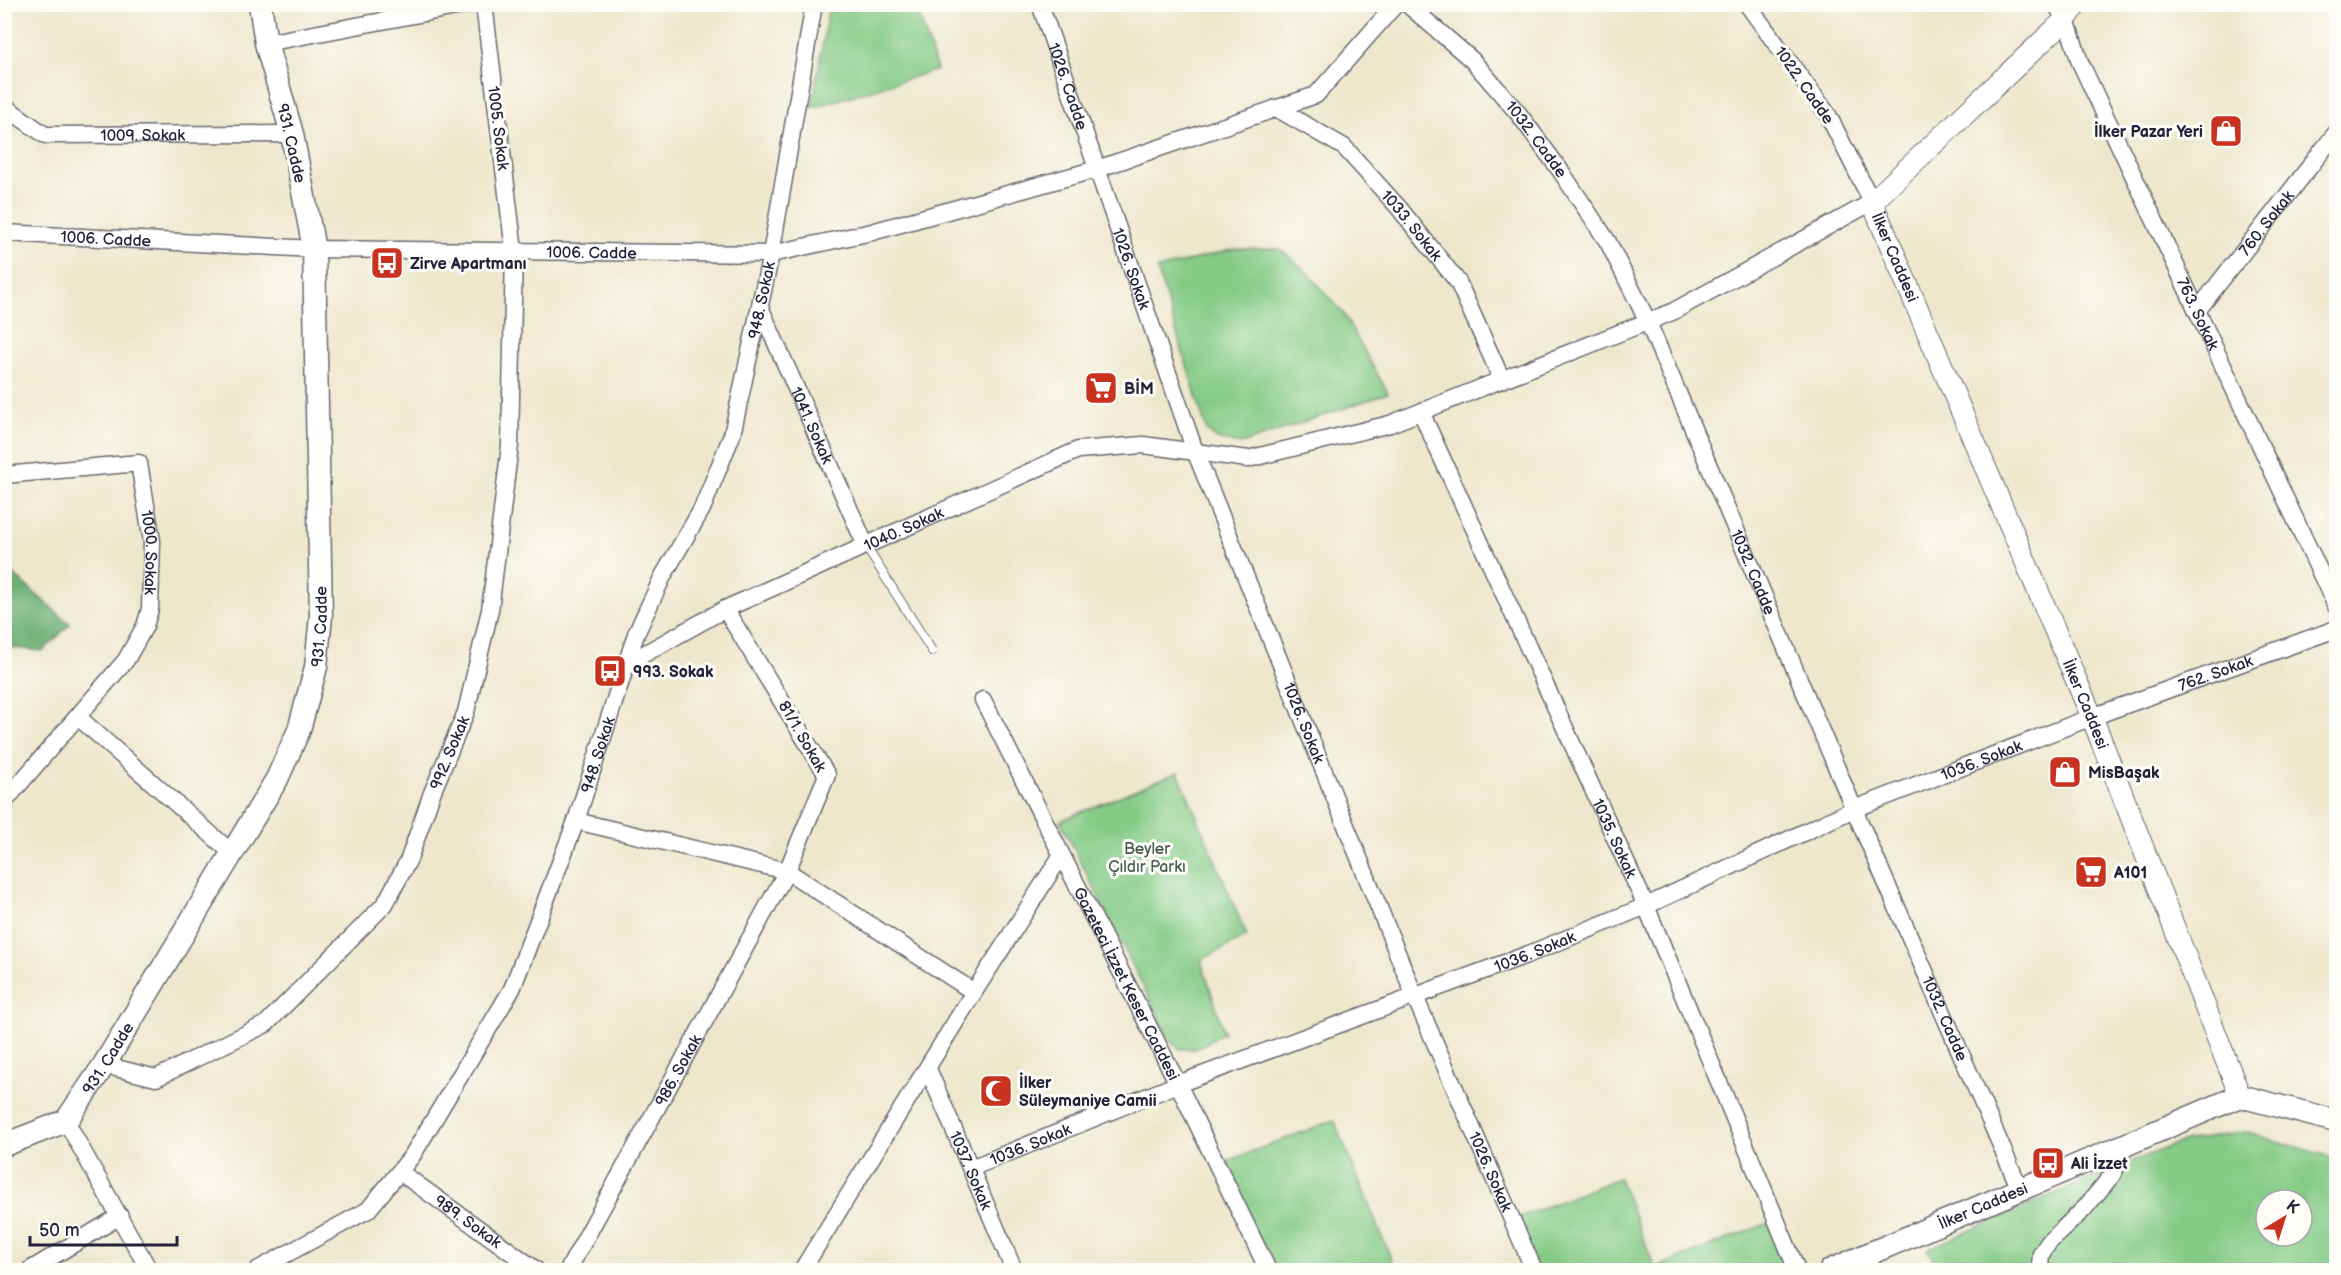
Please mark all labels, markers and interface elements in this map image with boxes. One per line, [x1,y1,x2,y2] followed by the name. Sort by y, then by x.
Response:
[1043,41,1091,133] street label: 1026. Cadde
[1770,43,1838,129] street label: 1022. Cadde
[483,85,512,171] street label: 1005. Sokak
[1501,98,1571,182] street label: 1032. Cadde
[272,102,309,185] street label: 931. Cadde
[2208,113,2244,149] shop icon: İlker Pazar Yeri
[2094,121,2203,142] place label: İlker Pazar Yeri
[100,126,185,146] street label: 1009. Sokak
[1377,187,1445,265] street label: 1033. Sokak
[2236,187,2299,260] street label: 760. Sokak
[1867,209,1922,305] street label: İlker Caddesi
[1107,226,1153,313] street label: 1026. Sokak
[60,228,152,252] street label: 1006. Cadde
[546,244,637,264] street label: 1006. Cadde
[369,245,405,281] bus stop icon: Zirve Apartmanı
[410,255,527,274] place label: Zirve Apartmanı
[745,260,780,341] street label: 948. Sokak
[2172,275,2222,354] street label: 763. Sokak
[1083,370,1119,406] supermarket icon: BİM
[1124,378,1154,399] place label: BİM
[786,384,836,467] street label: 1041. Sokak
[861,504,947,556] street label: 1040. Sokak
[136,509,160,595] street label: 1000. Sokak
[1726,527,1779,618] street label: 1032. Cadde
[308,585,332,668] street label: 931. Cadde
[2176,652,2256,696] street label: 762. Sokak
[592,653,628,689] bus stop icon: 993. Sokak
[2058,656,2112,752] street label: İlker Caddesi
[633,663,714,682] place label: 993. Sokak
[1278,680,1328,766] street label: 1026. Sokak
[774,698,830,776] street label: 81/1. Sokak
[426,713,474,793] street label: 992. Sokak
[578,715,620,795] street label: 948. Sokak
[1938,737,2025,786] street label: 1036. Sokak
[2047,754,2083,790] shop icon: MisBaşak
[2088,764,2160,783] place label: MisBaşak
[1587,796,1640,881] street label: 1035. Sokak
[1108,840,1186,877] park label: Beyler Çıldır Parkı
[2073,854,2109,890] supermarket icon: A101
[2113,864,2147,883] place label: A101
[1069,884,1183,1084] street label: Gazeteci İzzet Keser Caddesi
[1492,928,1579,977] street label: 1036. Sokak
[1917,974,1971,1065] street label: 1032. Cadde
[79,1019,139,1098] street label: 931. Cadde
[652,1032,706,1110] street label: 986. Sokak
[1019,1072,1157,1111] place label: İlker Süleymaniye Camii
[978,1073,1014,1109] mosque icon: İlker Süleymaniye Camii
[988,1120,1074,1170] street label: 1036. Sokak
[945,1129,995,1213] street label: 1037. Sokak
[1464,1129,1515,1215] street label: 1026. Sokak
[2030,1145,2066,1181] bus stop icon: Ali İzzet
[2070,1153,2128,1174] place label: Ali İzzet
[1935,1179,2031,1234] street label: İlker Caddesi
[2254,1188,2314,1248] north arrow
[430,1192,505,1253] street label: 989. Sokak
[2282,1197,2303,1218] text: K
[30,1209,177,1247] scale bar
[39,1220,80,1241] text: 50 m

